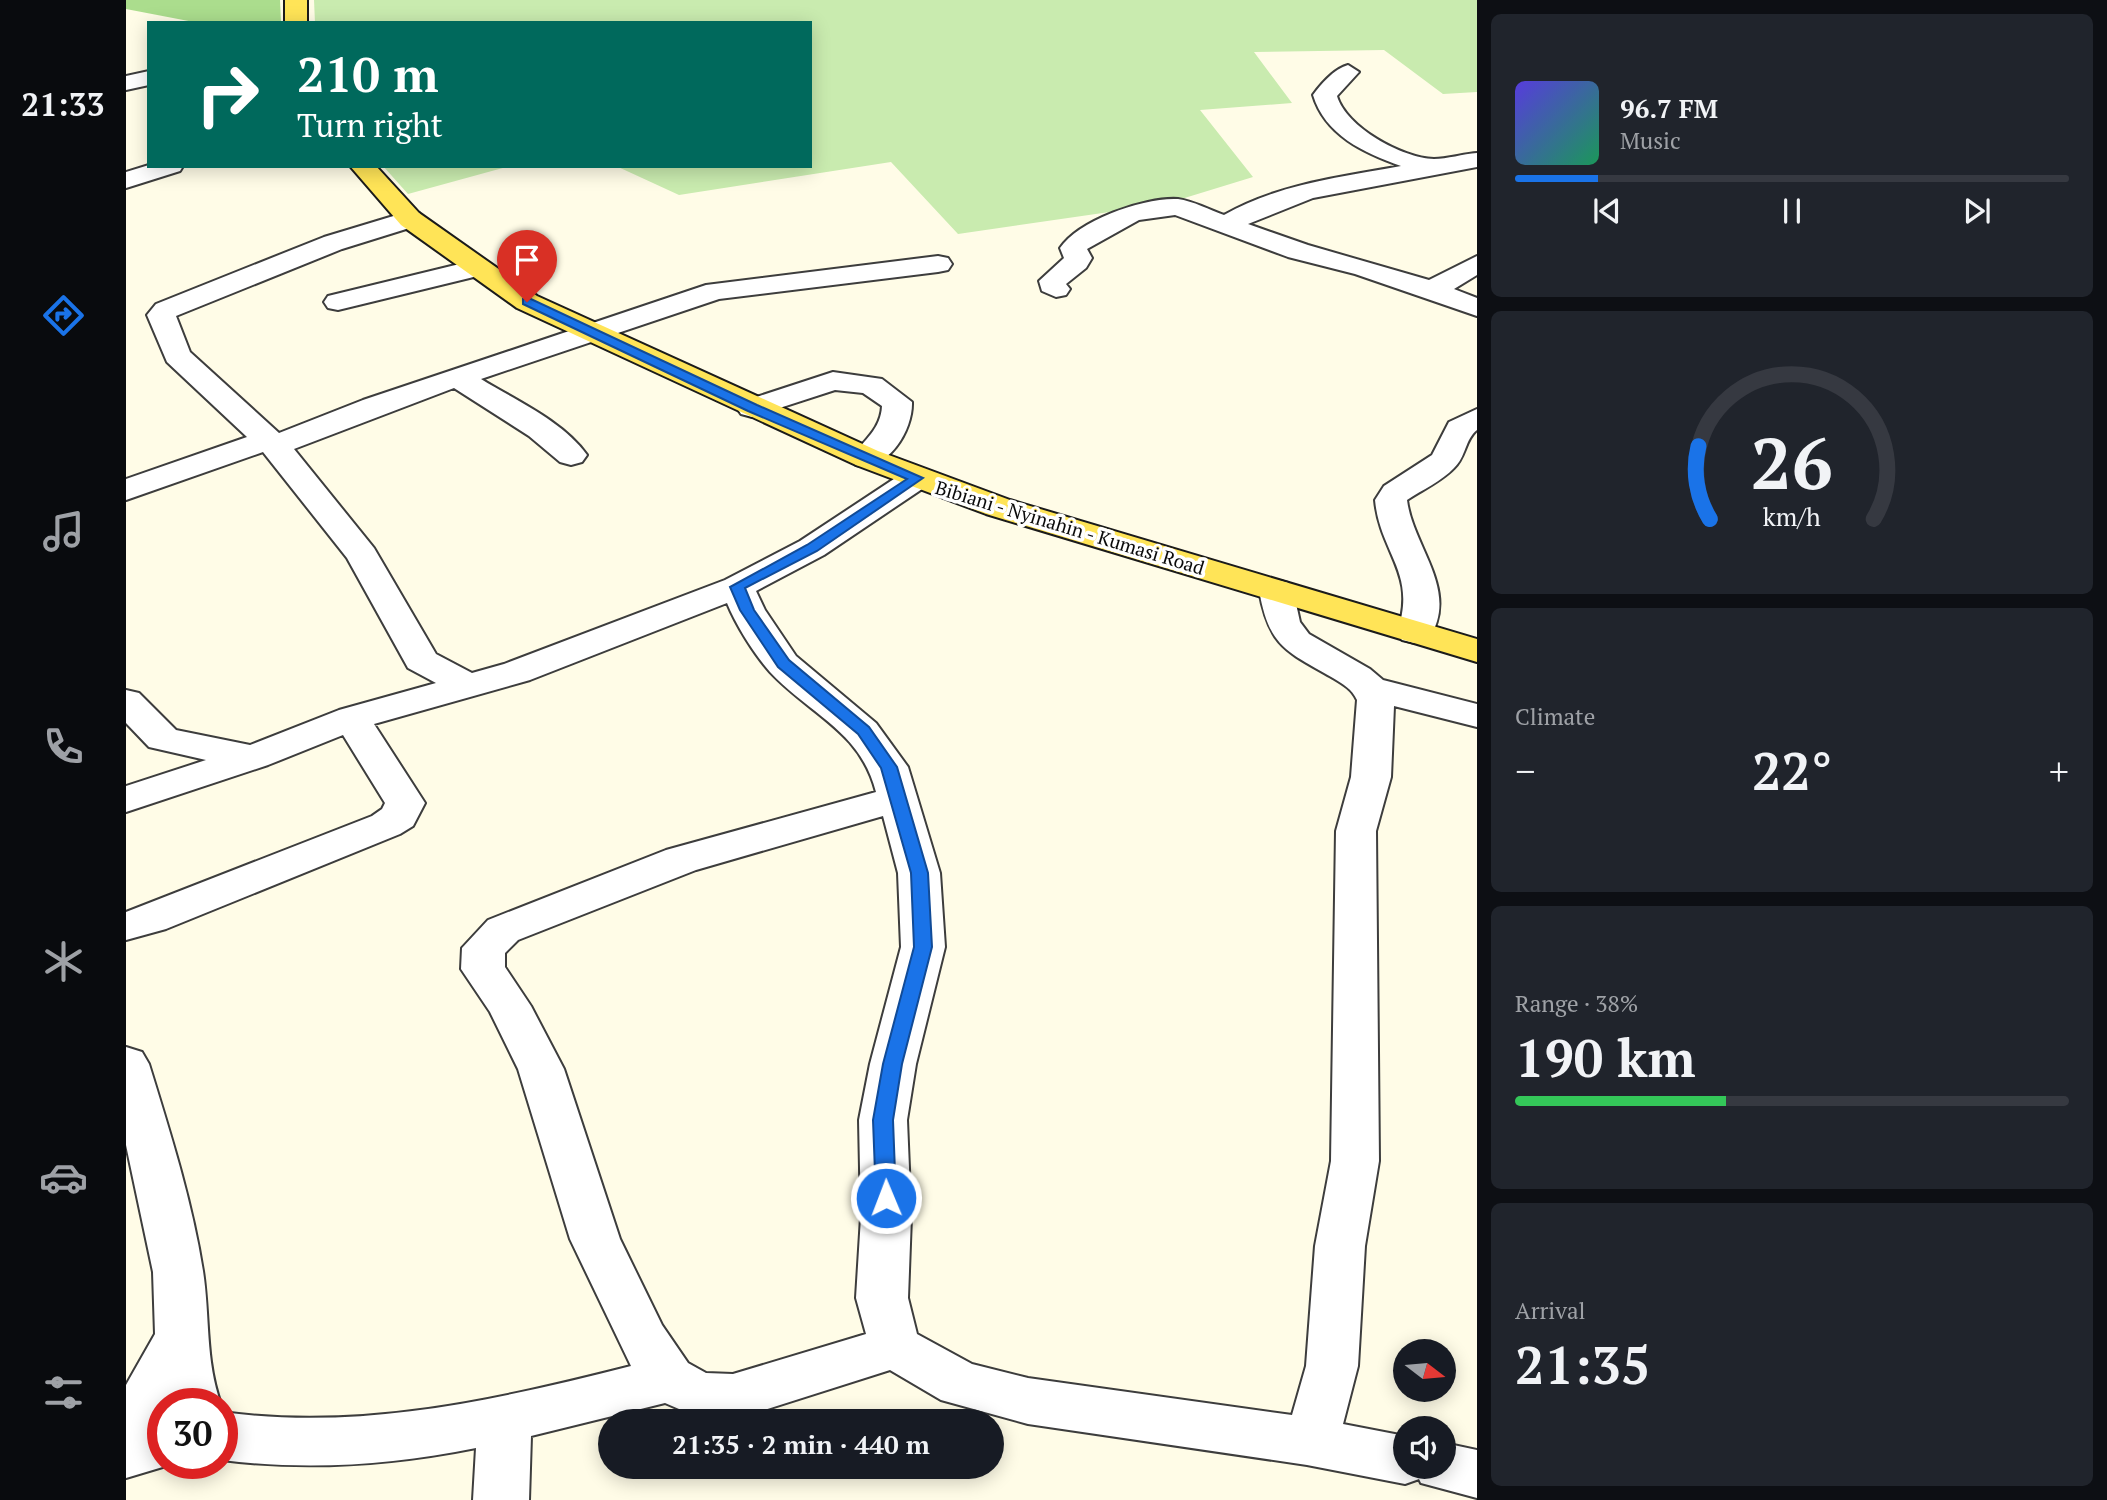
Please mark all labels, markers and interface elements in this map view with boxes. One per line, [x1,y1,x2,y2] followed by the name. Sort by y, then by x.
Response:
[297,41,439,106] text: 210 m
[182,49,273,140] icon: right
[21,83,105,125] text: 21:33
[1620,91,1718,125] text: 96.7 FM
[297,104,443,146] text: Turn right
[1620,125,1681,156] text: Music
[1588,192,1626,230] icon: previous
[1773,192,1811,230] icon: pause
[1958,192,1996,230] icon: next
[497,230,557,302] pin
[508,241,546,279] icon: arrive
[39,291,88,340] icon: directions
[1751,413,1833,510] text: 26
[932,474,1208,580] street label: Bibiani - Nyinahin - Kumasi Road
[1763,500,1821,533] text: km/h
[39,507,88,556] icon: music
[1515,701,1595,732] text: Climate
[39,722,88,771] icon: phone
[1752,736,1832,805] text: 22°
[1515,746,1535,796] text: −
[2049,746,2069,796] text: +
[39,937,88,986] icon: climate
[1515,988,1638,1019] text: Range · 38%
[1515,1023,1696,1092] text: 190 km
[39,1153,88,1202] icon: car
[849,1161,923,1235] position arrow
[1515,1295,1586,1326] text: Arrival
[1515,1330,1650,1399] text: 21:35
[1393,1339,1456,1402] north arrow
[1393,1339,1456,1479] map controls
[39,1368,88,1417] icon: filters
[147,1388,238,1479] speed limit sign: 30
[1393,1416,1456,1479] button: sound
[672,1427,930,1461] text: 21:35 · 2 min · 440 m

